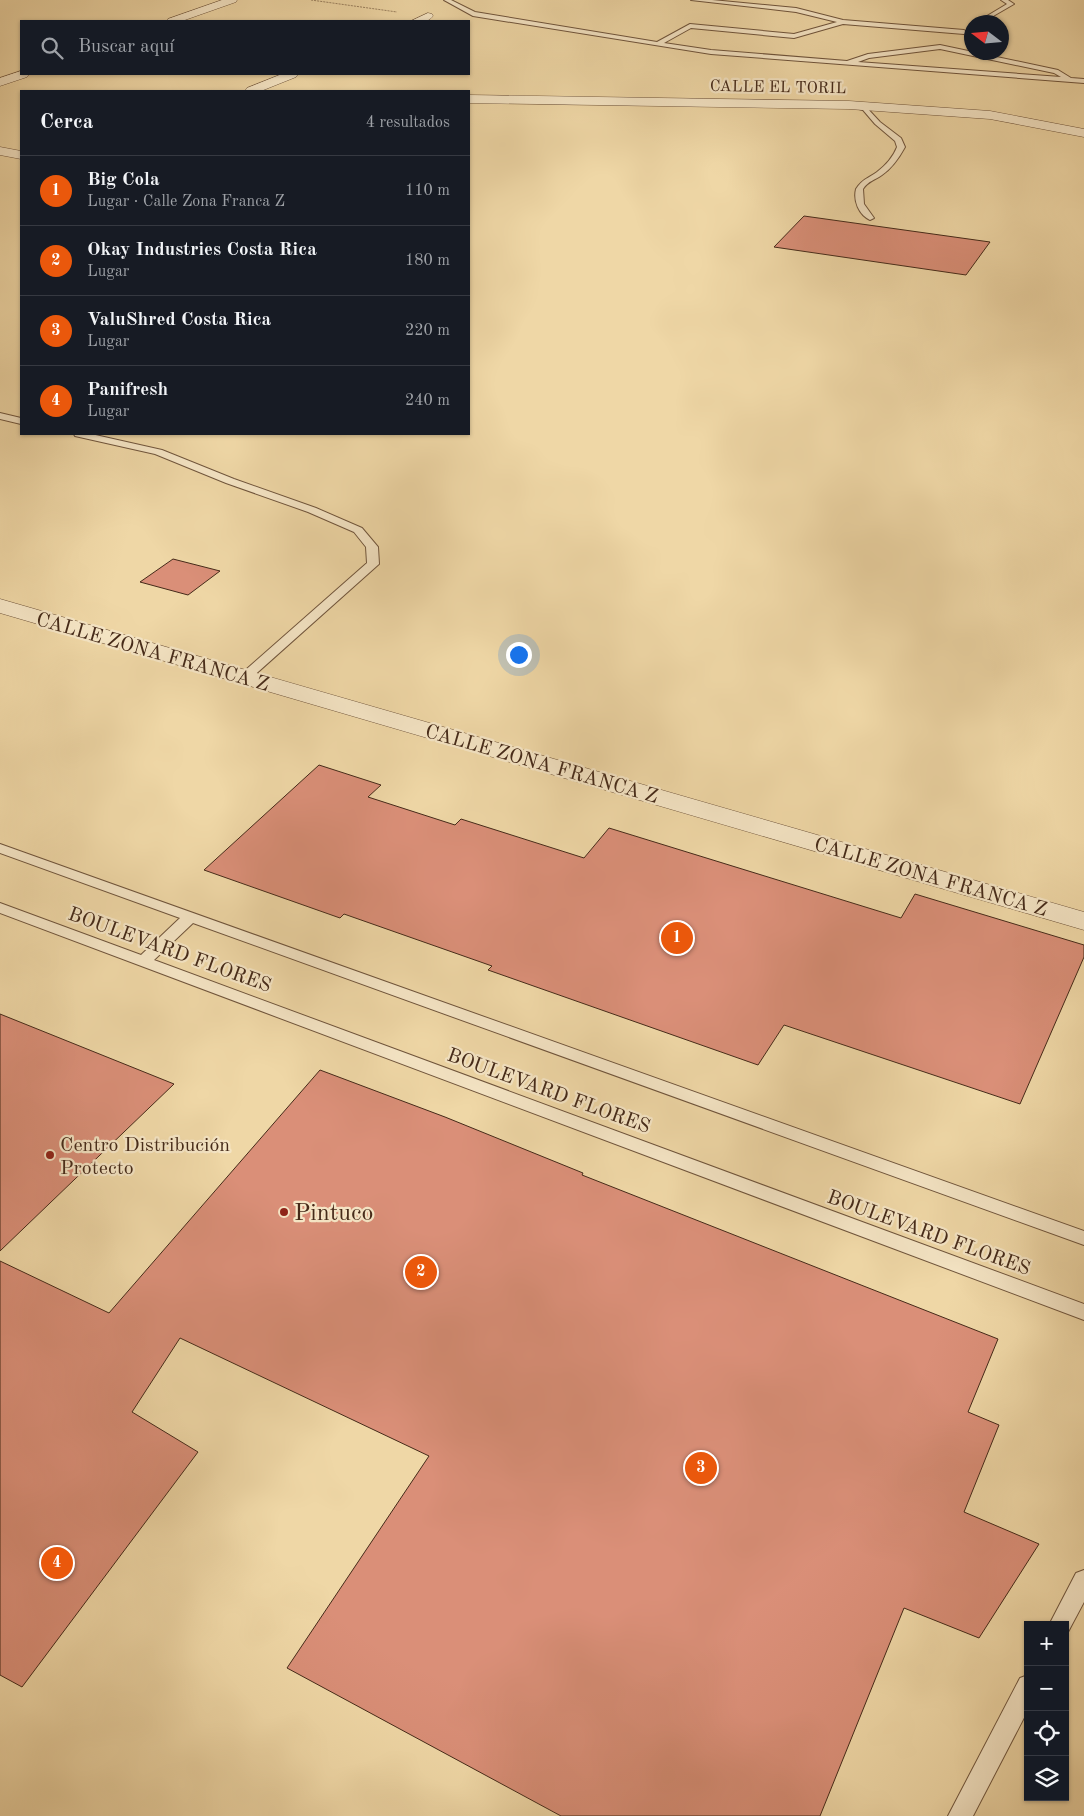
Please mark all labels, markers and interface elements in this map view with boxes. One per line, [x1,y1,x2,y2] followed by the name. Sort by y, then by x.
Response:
[964,15,1009,60] north arrow
[20,20,470,75] search box
[38,34,66,62] icon: search
[78,38,174,57] text: Buscar aquí
[710,79,846,97] street label: CALLE EL TORIL
[40,112,93,133] text: Cerca
[366,115,450,131] text: 4 resultados
[87,171,160,190] text: Big Cola
[51,183,61,199] text: 1
[405,183,450,199] text: 110 m
[87,194,285,210] text: Lugar · Calle Zona Franca Z
[87,241,317,260] text: Okay Industries Costa Rica
[51,253,61,269] text: 2
[405,253,450,269] text: 180 m
[87,264,129,280] text: Lugar
[87,311,271,330] text: ValuShred Costa Rica
[51,323,61,339] text: 3
[405,323,450,339] text: 220 m
[87,334,129,350] text: Lugar
[87,381,168,400] text: Panifresh
[51,393,61,409] text: 4
[405,393,450,409] text: 240 m
[87,404,129,420] text: Lugar
[34,610,271,696] street label: CALLE ZONA FRANCA Z
[506,642,532,668] your location
[423,722,660,808] street label: CALLE ZONA FRANCA Z
[812,835,1049,921] street label: CALLE ZONA FRANCA Z
[65,905,274,997] street label: BOULEVARD FLORES
[661,919,693,957] pin: 1
[444,1046,653,1138] street label: BOULEVARD FLORES
[60,1136,230,1179] place label: Centro Distribución Protecto
[44,1149,56,1161] marker: Centro Distribución Protecto
[824,1188,1033,1280] street label: BOULEVARD FLORES
[294,1202,373,1226] place label: Pintuco
[278,1206,290,1218] marker: Pintuco
[405,1253,437,1291] pin: 2
[685,1449,717,1487] pin: 3
[41,1544,73,1582] pin: 4
[1024,1621,1069,1801] map controls
[1024,1621,1069,1666] button: +
[1024,1666,1069,1711] button: −
[1024,1711,1069,1756] button: locate
[1024,1756,1069,1801] button: layers

